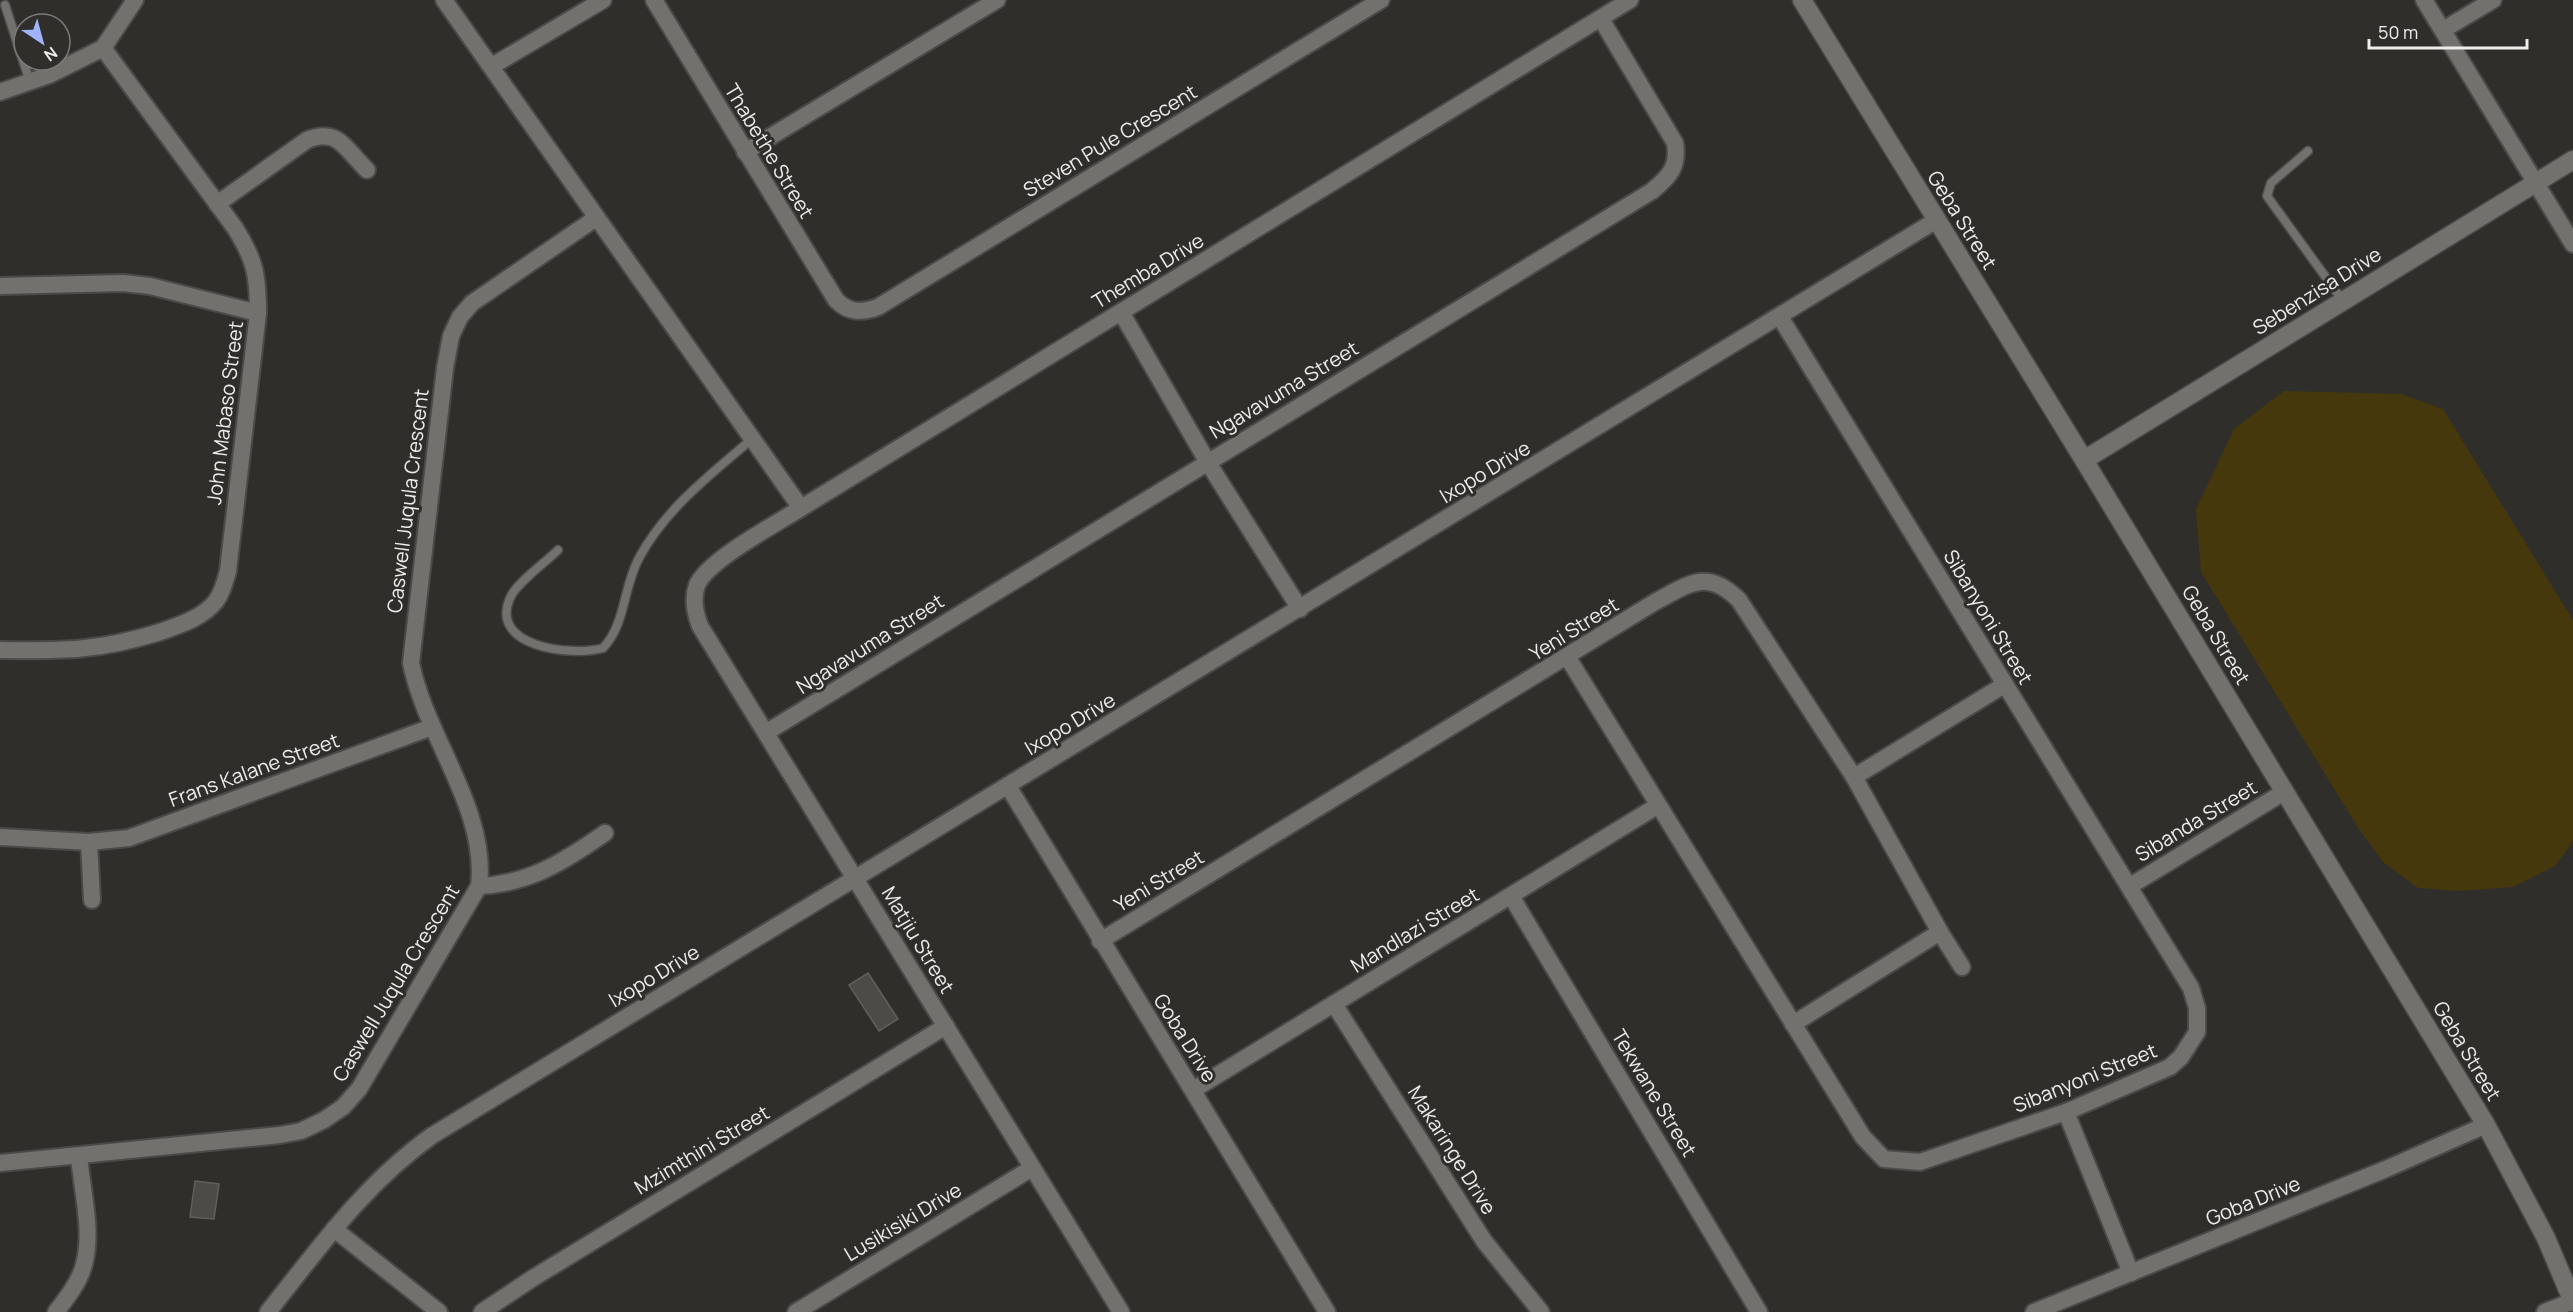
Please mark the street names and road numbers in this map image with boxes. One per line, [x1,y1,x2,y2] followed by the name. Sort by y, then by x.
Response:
[719,78,820,223] street label: Thabethe Street
[1018,78,1202,203] street label: Steven Pule Crescent
[1921,165,2003,274] street label: Geba Street
[1087,227,1209,315] street label: Themba Drive
[2247,240,2386,341] street label: Sebenzisa Drive
[200,320,249,506] street label: John Mabaso Street
[1204,334,1363,445] street label: Ngavavuma Street
[380,387,435,615] street label: Caswell Juqula Crescent
[1434,434,1535,509] street label: Ixopo Drive
[1938,544,2039,689] street label: Sibanyoni Street
[2176,580,2257,689] street label: Geba Street
[791,587,949,700] street label: Ngavavuma Street
[1524,591,1623,667] street label: Yeni Street
[1019,686,1120,761] street label: Ixopo Drive
[165,726,343,813] street label: Frans Kalane Street
[2130,774,2262,868] street label: Sibanda Street
[1109,843,1209,918] street label: Yeni Street
[326,879,465,1086] street label: Caswell Juqula Crescent
[876,881,961,998] street label: Matjiu Street
[1345,881,1484,979] street label: Mandlazi Street
[603,938,704,1013] street label: Ixopo Drive
[1148,988,1223,1087] street label: Goba Drive
[2427,996,2508,1105] street label: Geba Street
[1606,1024,1703,1161] street label: Tekwane Street
[2009,1036,2161,1119] street label: Sibanyoni Street
[1402,1080,1503,1219] street label: Makaringe Drive
[629,1099,774,1201] street label: Mzimthini Street
[2202,1169,2304,1232] street label: Goba Drive
[839,1176,966,1267] street label: Lusikisiki Drive

